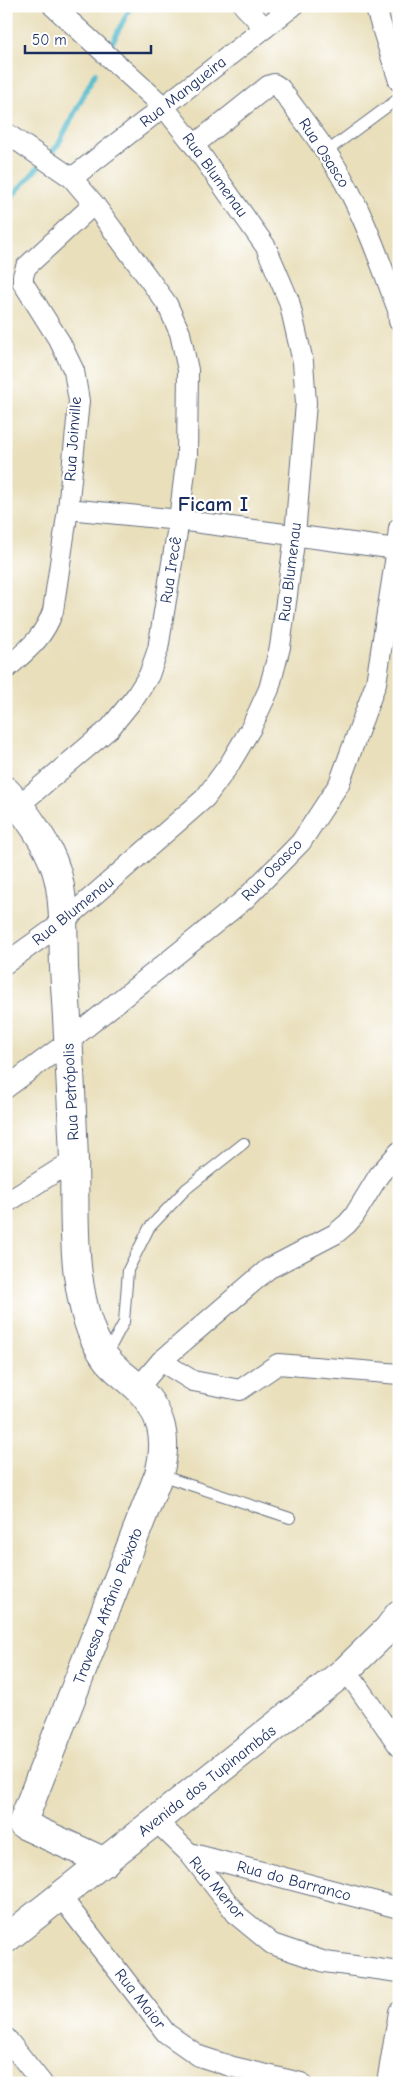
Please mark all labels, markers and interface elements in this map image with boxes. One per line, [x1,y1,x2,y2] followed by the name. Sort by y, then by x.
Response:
[25,22,151,54] scale bar
[32,31,67,49] text: 50 m
[136,53,230,131] street label: Rua Mangueira
[295,115,353,191] street label: Rua Osasco
[178,129,252,221] street label: Rua Blumenau
[61,396,85,482] street label: Rua Joinville
[178,492,248,516] district label: Ficam I
[275,522,305,622] street label: Rua Blumenau
[157,535,185,605] street label: Rua Irecê
[238,835,306,905] street label: Rua Osasco
[29,873,117,949] street label: Rua Blumenau
[59,1043,83,1141] street label: Rua Petrópolis
[70,1525,146,1687] street label: Travessa Afrânio Peixoto
[135,1722,280,1840] street label: Avenida dos Tupinambás
[186,1853,249,1924] street label: Rua Menor
[235,1857,353,1905] street label: Rua do Barranco
[111,1965,169,2033] street label: Rua Maior

